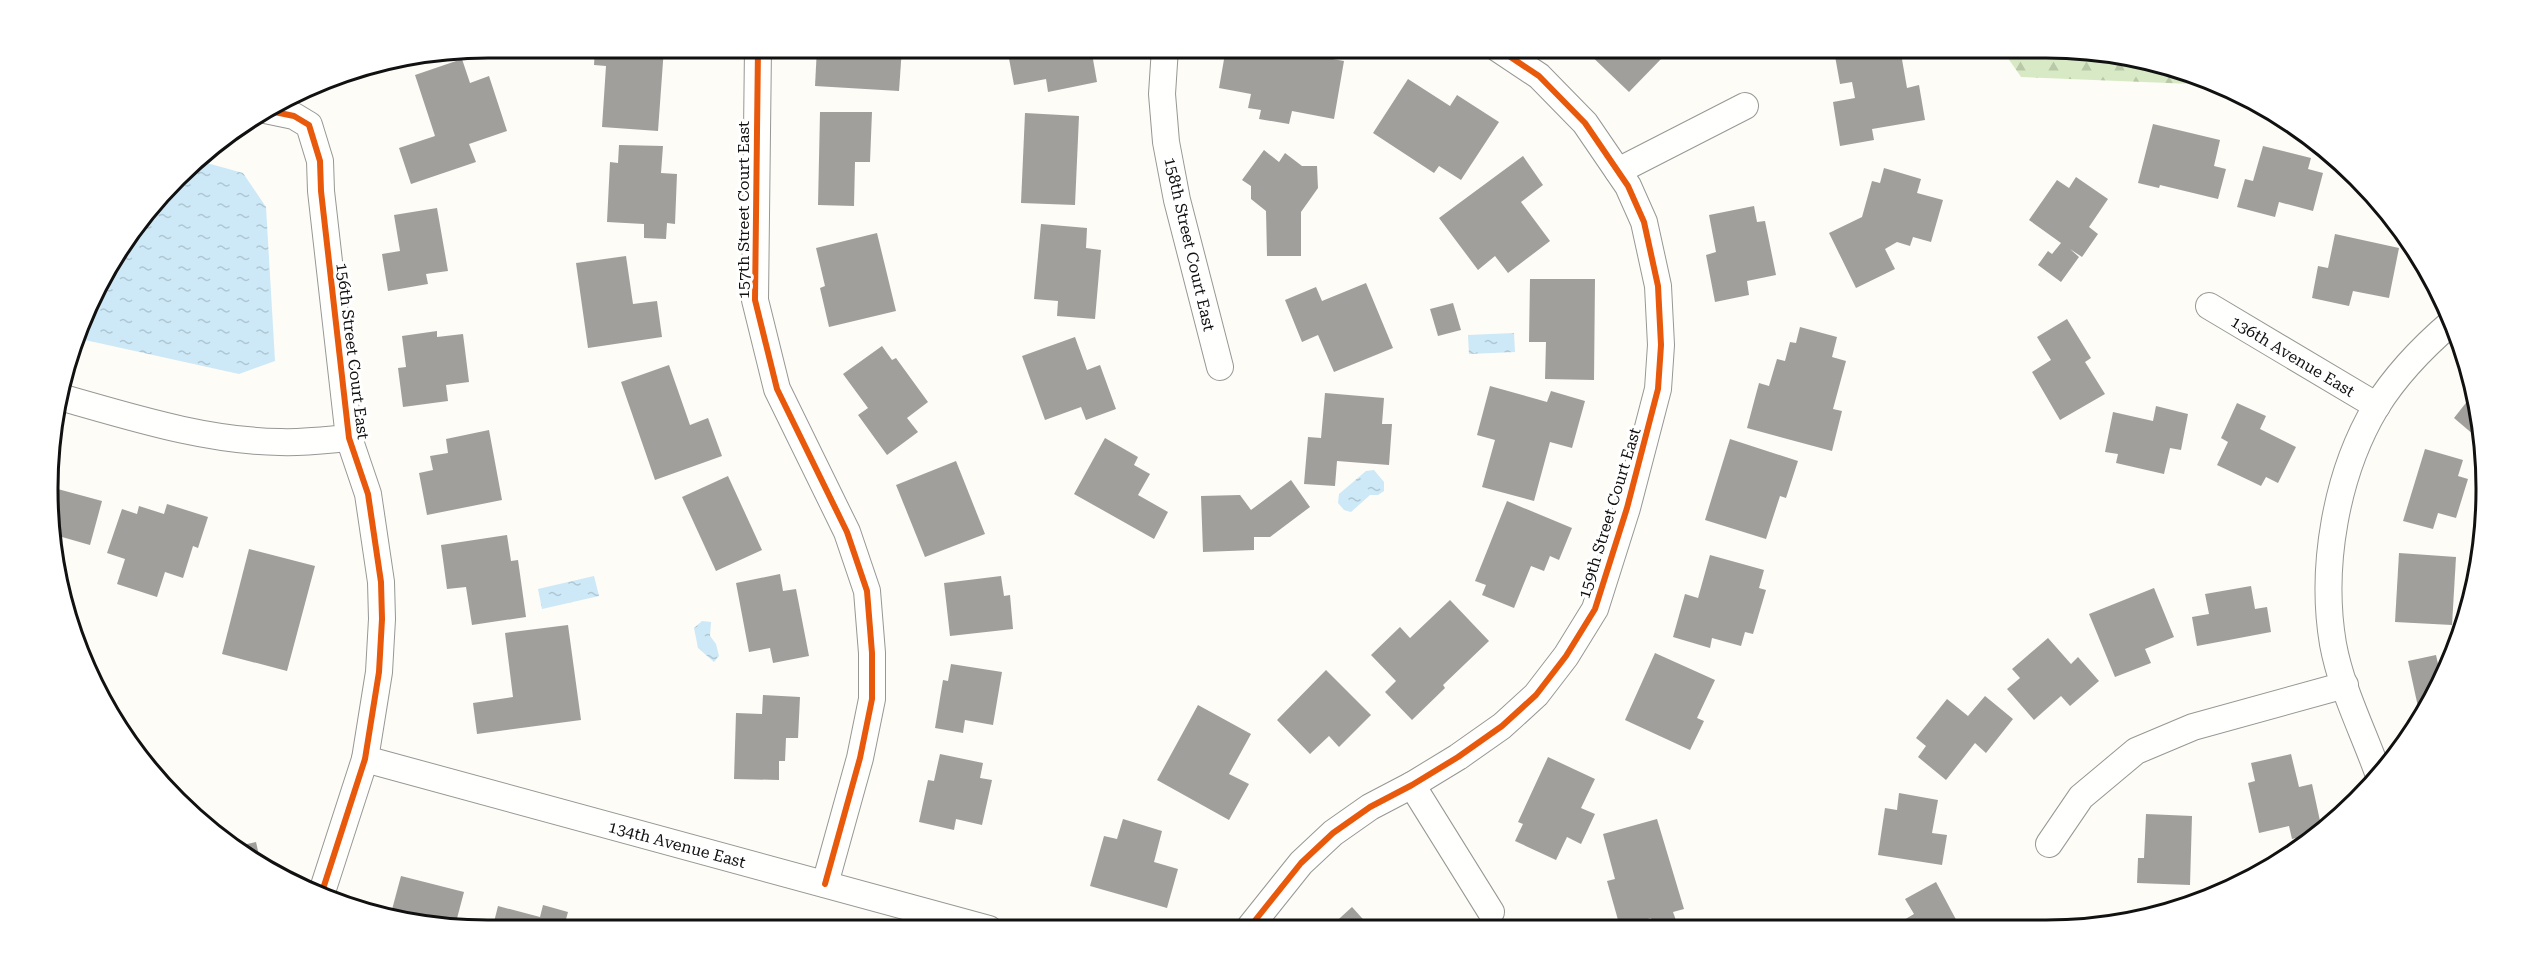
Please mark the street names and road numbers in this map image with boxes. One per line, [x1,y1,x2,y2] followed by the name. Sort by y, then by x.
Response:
[734,121,753,299] street label: 157th Street Court East
[1160,155,1219,333] street label: 158th Street Court East
[332,262,373,441] street label: 156th Street Court East
[2227,312,2358,401] street label: 136th Avenue East
[1574,425,1645,601] street label: 159th Street Court East
[606,817,748,872] street label: 134th Avenue East

